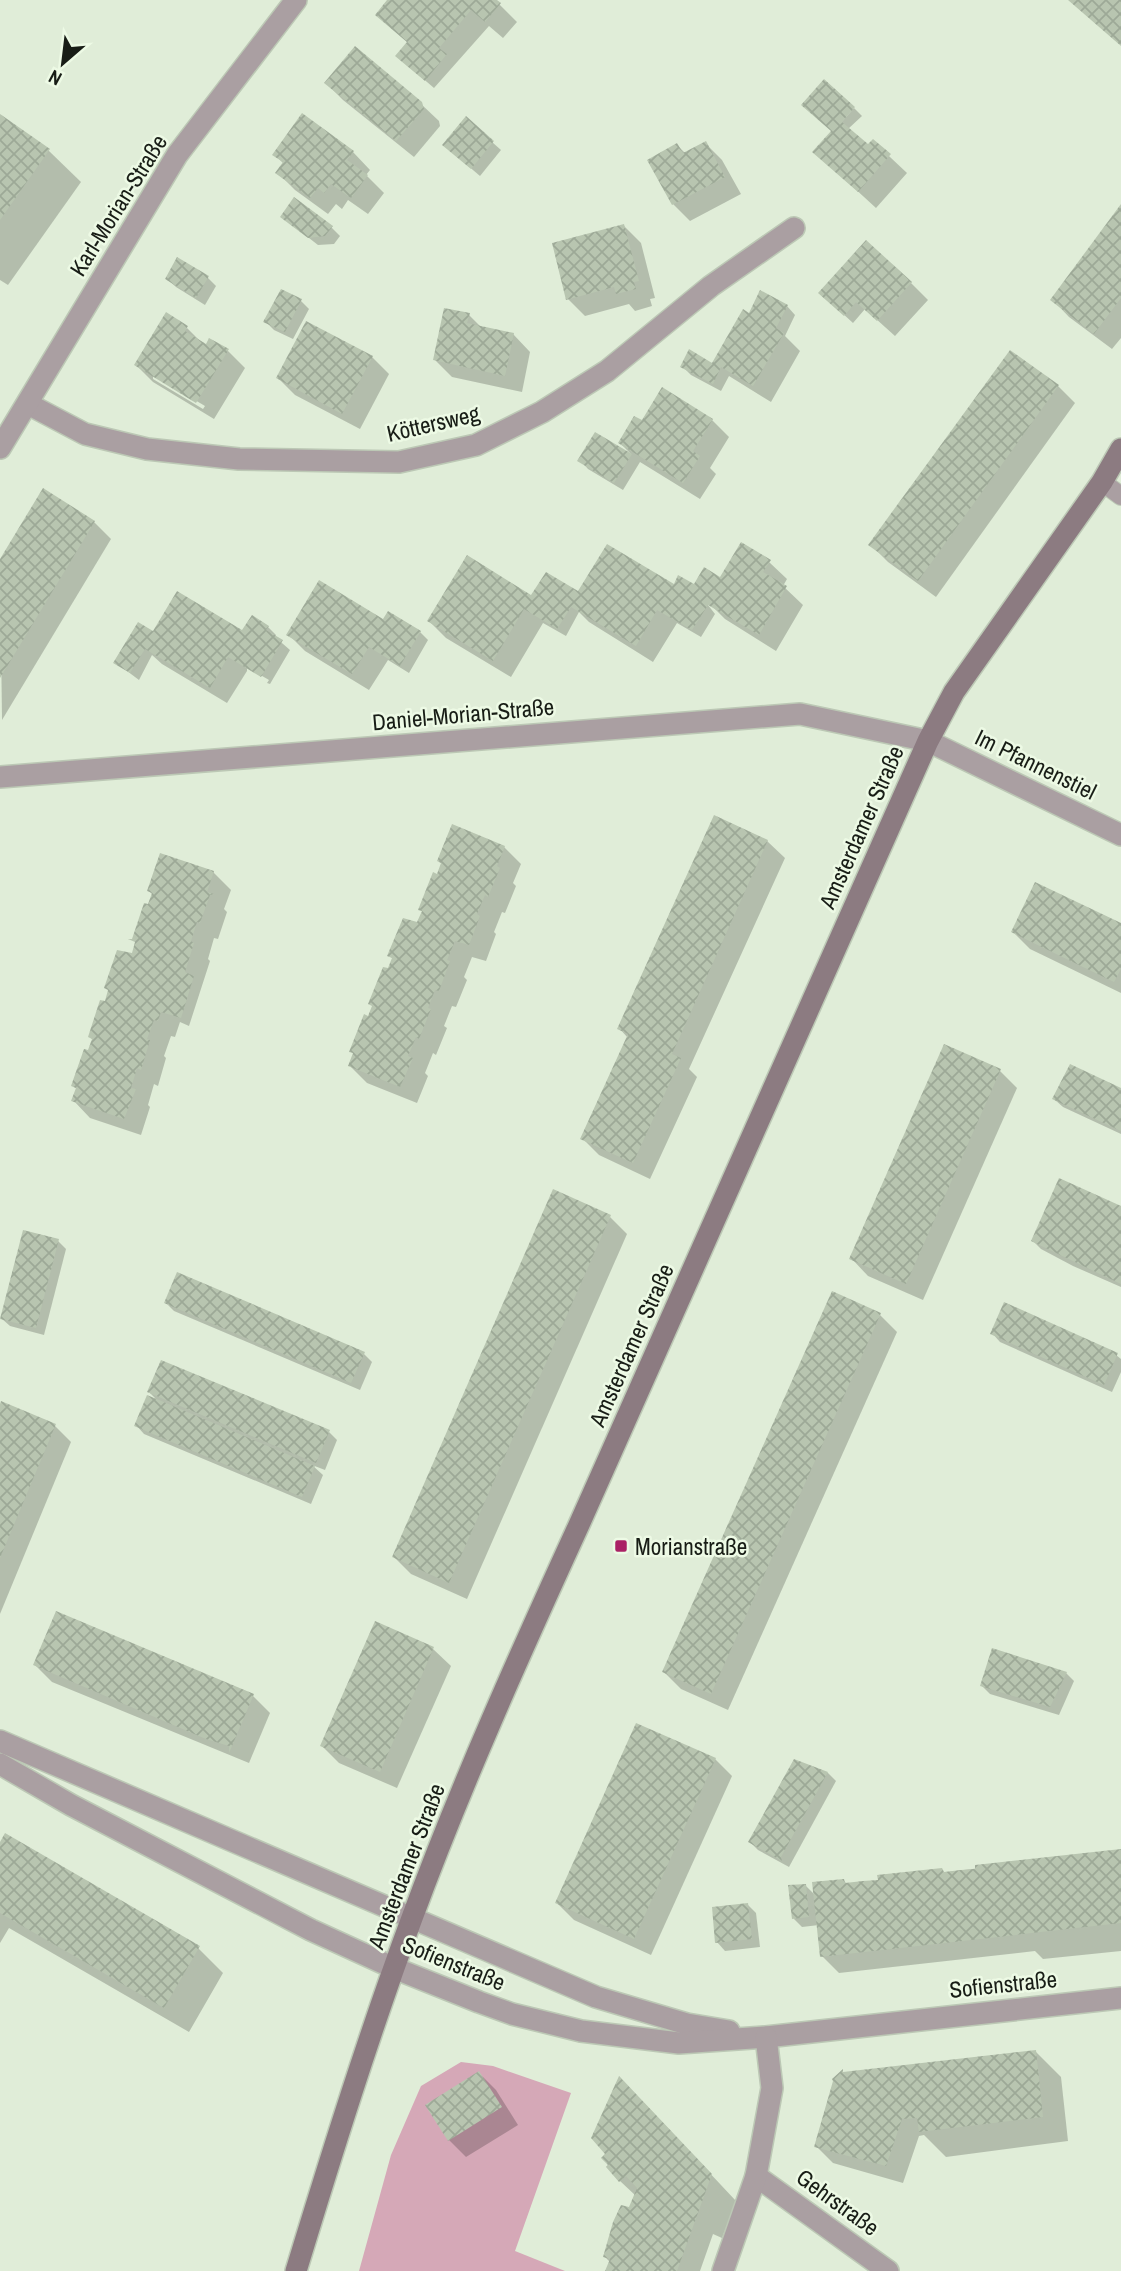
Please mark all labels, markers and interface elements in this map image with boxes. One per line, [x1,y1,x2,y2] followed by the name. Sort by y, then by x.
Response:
[28,28,98,98] north arrow
[44,64,66,92] text: N
[62,128,174,282] street label: Karl-Morian-Straße
[384,397,483,449] street label: Köttersweg
[371,691,555,737] street label: Daniel-Morian-Straße
[970,721,1102,807] street label: Im Pfannenstiel
[811,741,911,914] street label: Amsterdamer Straße
[581,1259,681,1432] street label: Amsterdamer Straße
[635,1531,747,1562] place label: Morianstraße
[613,1538,629,1554] marker: Morianstraße
[360,1779,452,1954] street label: Amsterdamer Straße
[398,1928,510,1998] street label: Sofienstraße
[948,1963,1058,2005] street label: Sofienstraße
[790,2161,886,2243] street label: Gehrstraße

